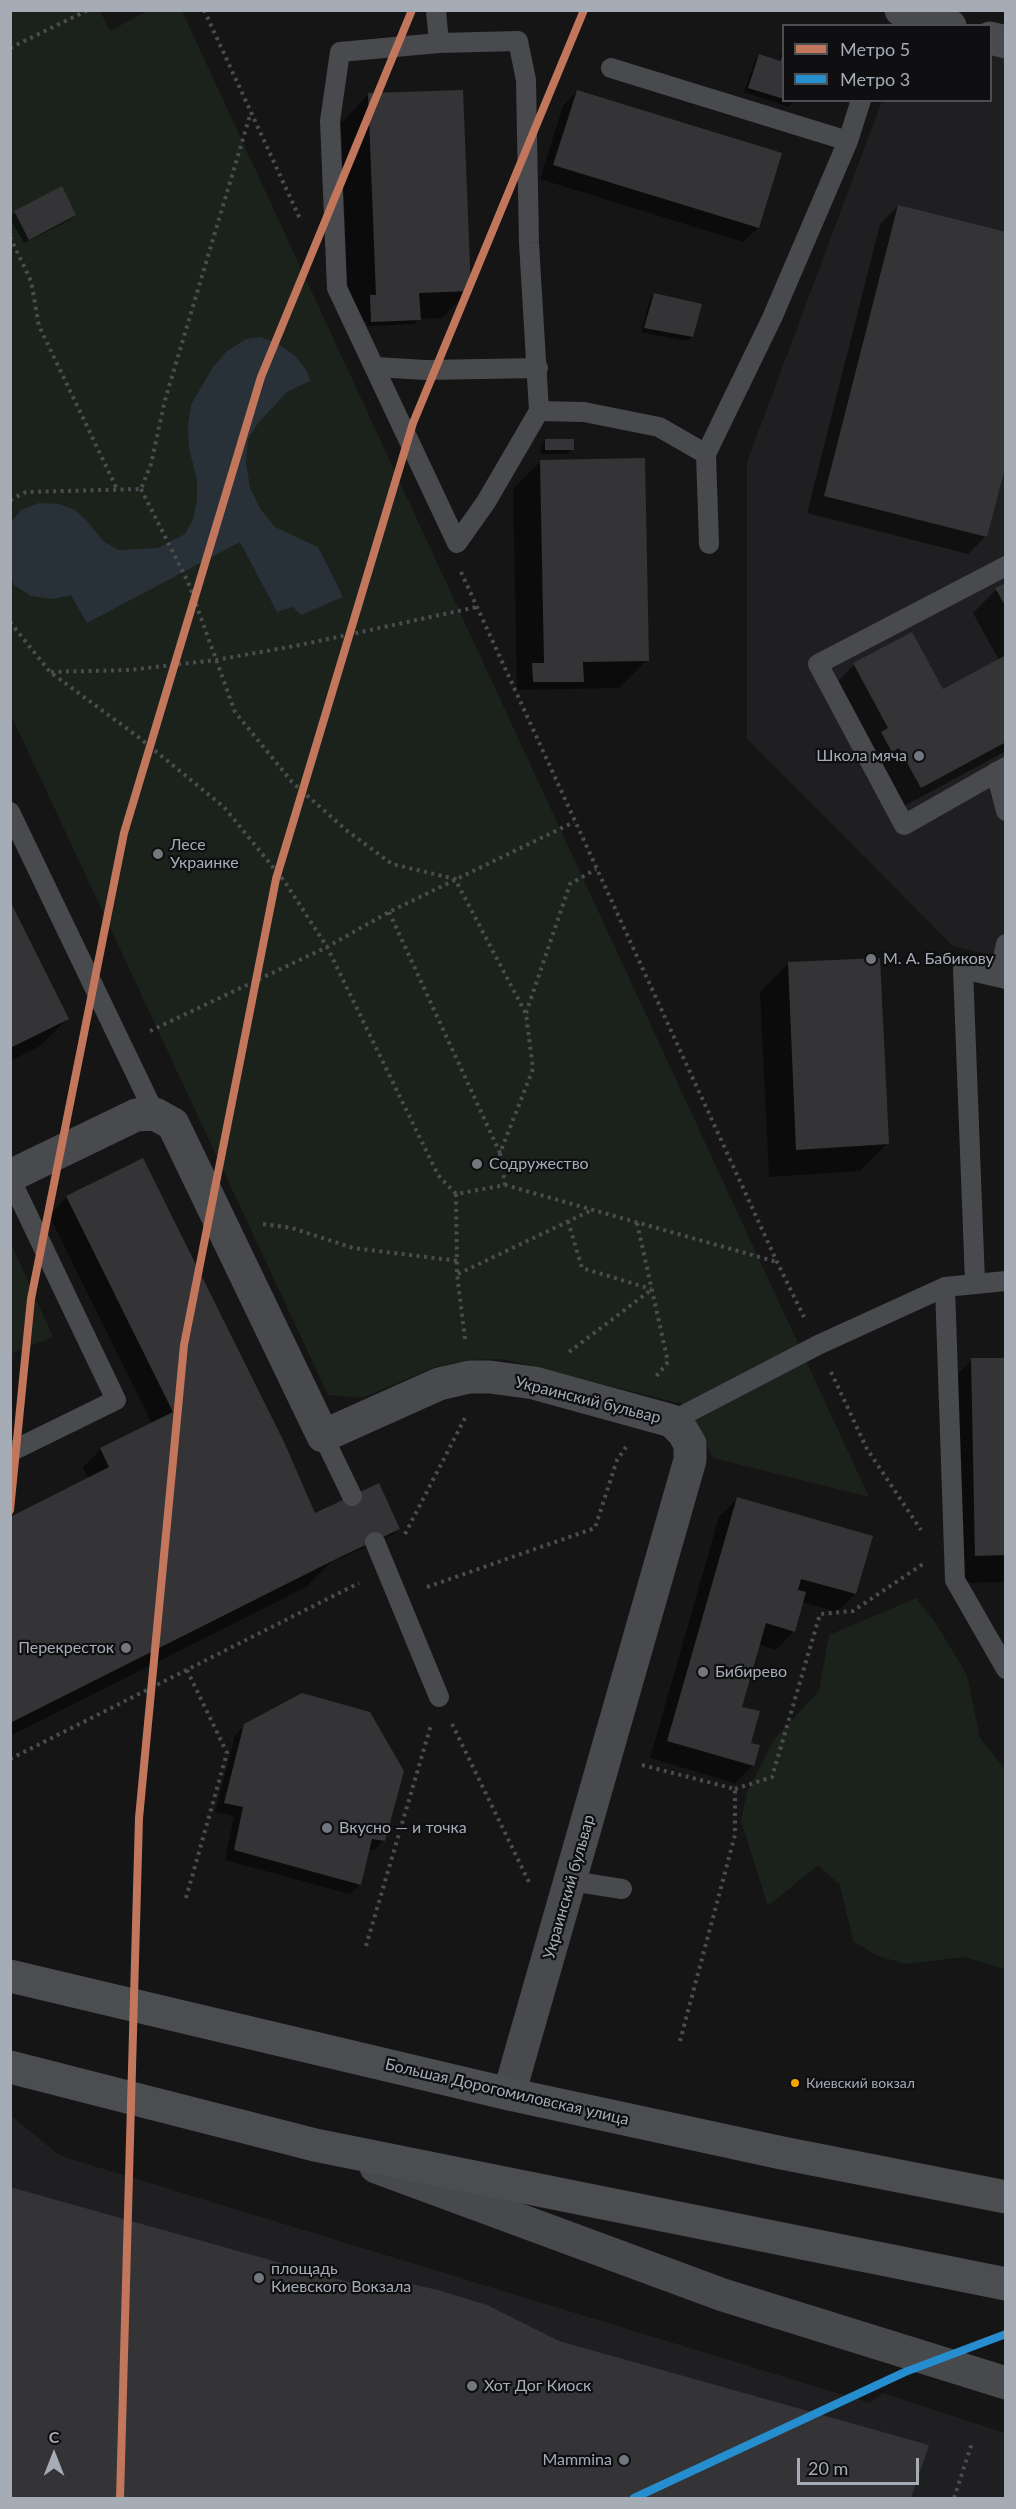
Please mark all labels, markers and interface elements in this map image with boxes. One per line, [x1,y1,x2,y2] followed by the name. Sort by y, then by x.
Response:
[782,24,992,102] legend
[840,38,910,60] text: Метро 5
[840,68,910,90] text: Метро 3
[816,746,907,766] place label: Школа мяча
[912,749,926,763] marker: Школа мяча
[170,835,239,873] place label: Лесе Украинке
[151,847,165,861] marker: Лесе Украинке
[883,949,994,969] place label: М. А. Бабикову
[864,952,878,966] marker: М. А. Бабикову
[489,1154,589,1174] place label: Содружество
[470,1157,484,1171] marker: Содружество
[513,1373,663,1427] street label: Украинский бульвар
[18,1638,114,1658] place label: Перекресток
[119,1641,133,1655] marker: Перекресток
[715,1662,787,1682] place label: Бибирево
[696,1665,710,1679] marker: Бибирево
[539,1813,599,1961] street label: Украинский бульвар
[339,1818,467,1838] place label: Вкусно — и точка
[320,1821,334,1835] marker: Вкусно — и точка
[383,2055,631,2129] street label: Большая Дорогомиловская улица
[806,2075,915,2091] place label: Киевский вокзал
[789,2077,801,2089] marker: Киевский вокзал
[271,2259,411,2297] place label: площадь Киевского Вокзала
[252,2271,266,2285] marker: площадь Киевского Вокзала
[484,2376,591,2396] place label: Хот Дог Киоск
[465,2379,479,2393] marker: Хот Дог Киоск
[24,2425,84,2485] north arrow
[49,2427,59,2446] text: С
[800,2446,922,2484] scale bar
[542,2450,612,2470] place label: Mammina
[617,2453,631,2467] marker: Mammina
[808,2457,848,2479] text: 20 m

